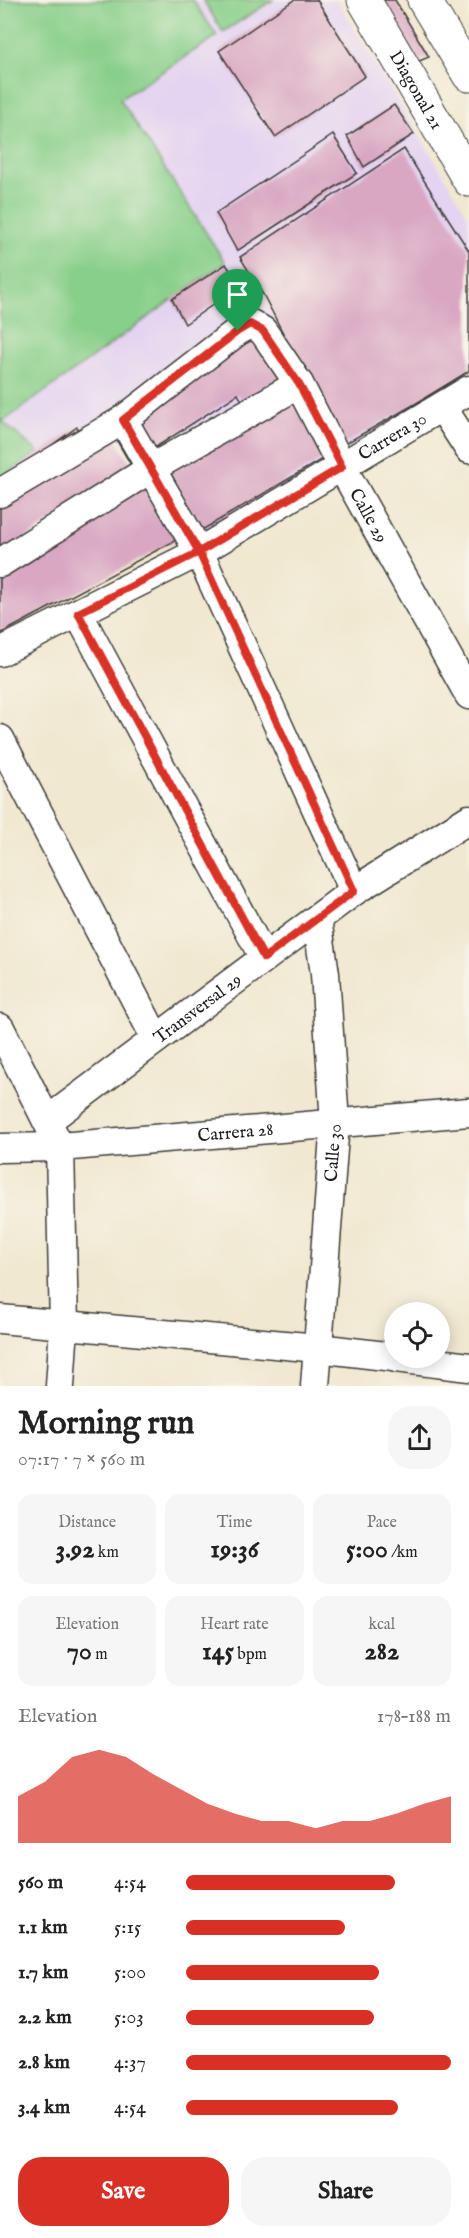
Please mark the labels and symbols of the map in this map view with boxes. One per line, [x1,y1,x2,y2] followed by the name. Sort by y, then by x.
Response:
[383,47,447,134] street label: Diagonal 21
[212,269,263,331] pin
[354,408,431,467] street label: Carrera 30
[343,485,392,547] street label: Calle 29
[150,969,247,1050] street label: Transversal 29
[197,1119,274,1148] street label: Carrera 28
[321,1123,348,1183] street label: Calle 30

